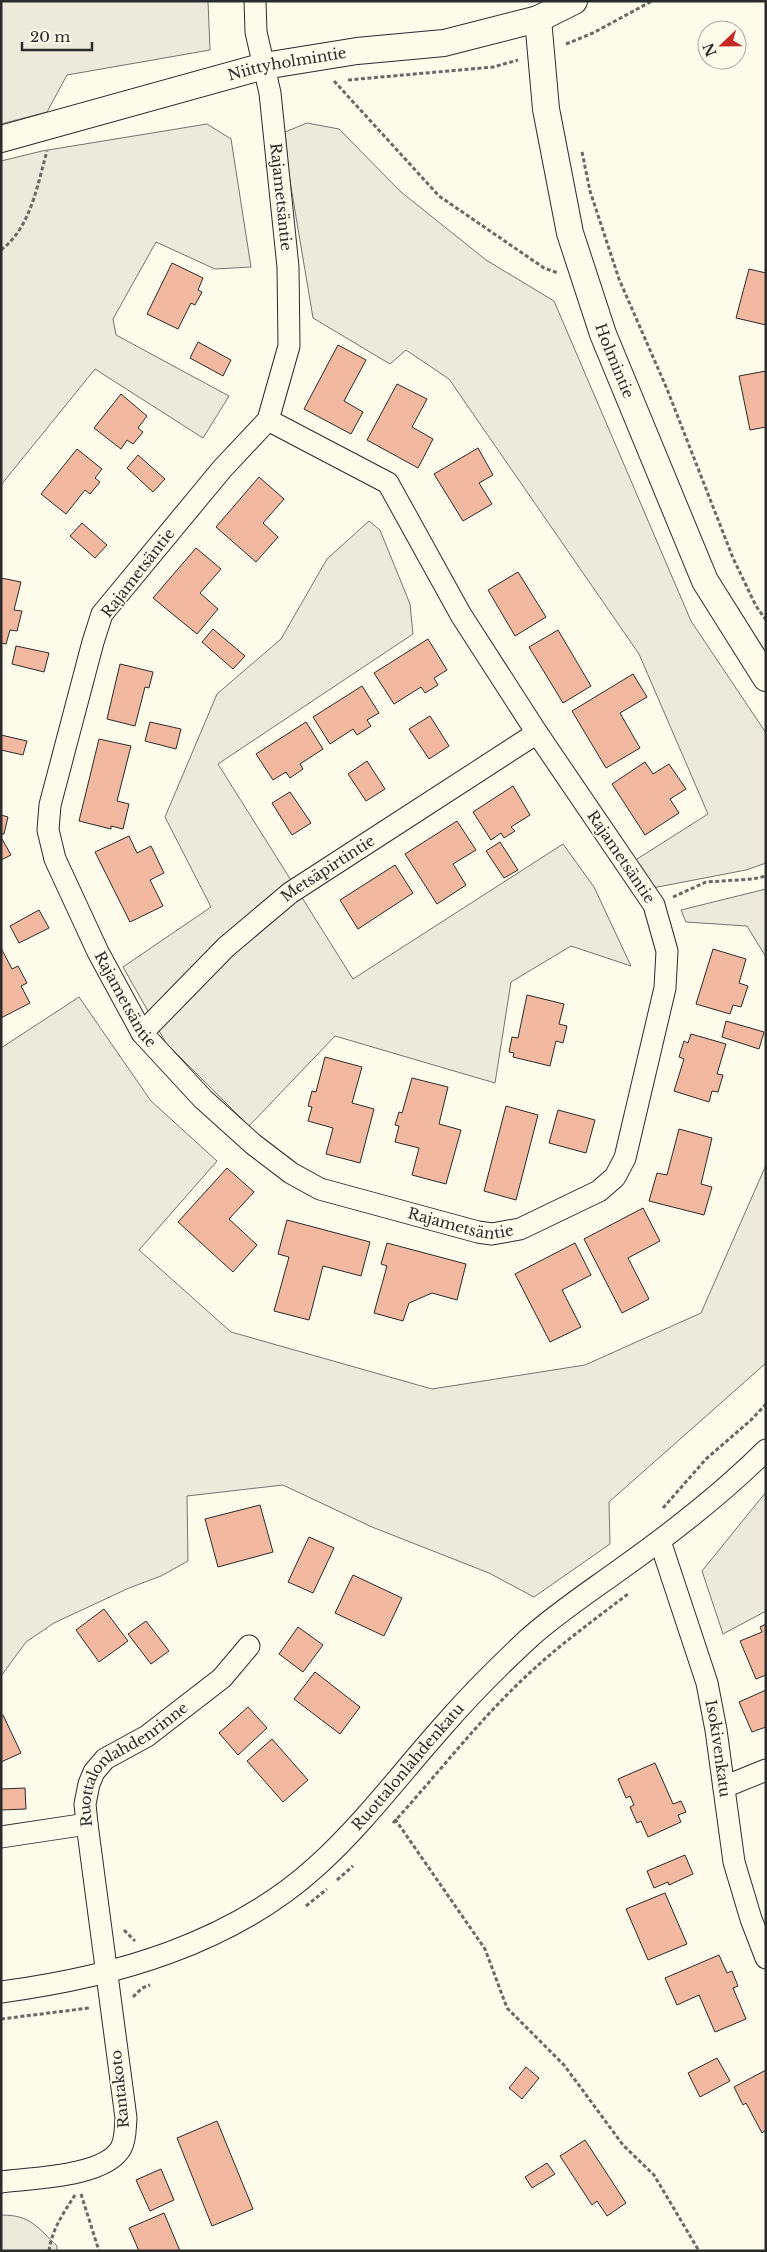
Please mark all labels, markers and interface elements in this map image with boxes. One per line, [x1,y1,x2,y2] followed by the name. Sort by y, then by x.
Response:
[22,20,92,52] scale bar
[697,20,747,70] north arrow
[30,27,70,46] text: 20 m
[699,40,721,59] text: N
[226,43,348,85] street label: Niittyholmintie
[266,142,296,252] street label: Rajametsäntie
[591,321,638,401] street label: Holmintie
[97,524,178,621] street label: Rajametsäntie
[583,807,660,907] street label: Rajametsäntie
[277,831,378,906] street label: Metsäpirtintie
[90,948,161,1051] street label: Rajametsäntie
[406,1203,515,1243] street label: Rajametsäntie
[75,1698,192,1828] street label: Ruottalonlahdenrinne
[701,1698,735,1798] street label: Isokivenkatu
[347,1699,468,1834] street label: Ruottalonlahdenkatu
[106,2049,133,2129] street label: Rantakoto

